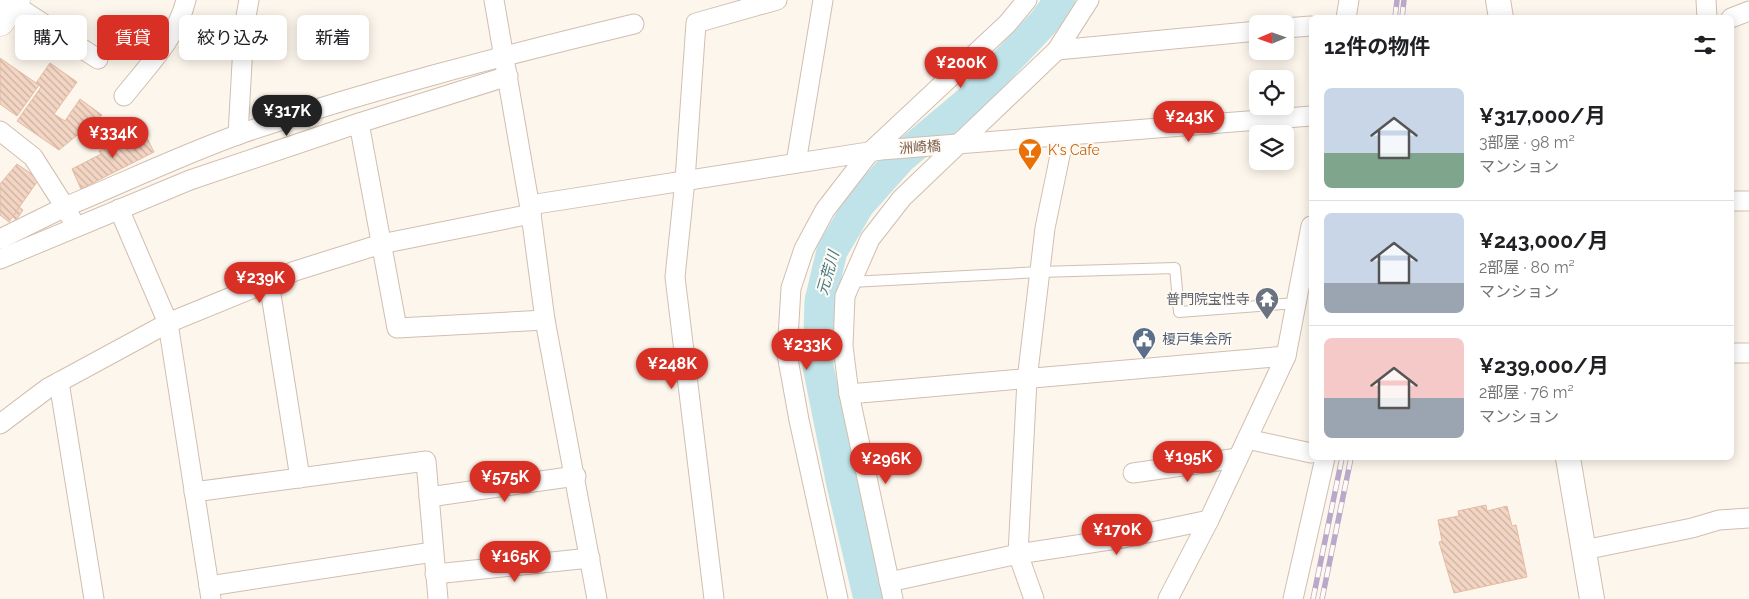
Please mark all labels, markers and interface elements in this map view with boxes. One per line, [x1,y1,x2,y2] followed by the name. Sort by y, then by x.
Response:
[15,15,87,60] chip: 購入
[97,15,169,60] chip: 賃貸
[179,15,287,60] chip: 絞り込み
[297,15,369,60] chip: 新着
[1249,15,1294,60] north arrow
[1249,15,1294,170] map controls
[1691,31,1719,59] icon: filters
[1324,34,1430,59] text: 12件の物件
[926,46,996,89] pin: ¥200K
[936,53,986,72] text: ¥200K
[1249,70,1294,115] button: locate
[252,94,322,137] pin: ¥317K
[1154,100,1224,143] pin: ¥243K
[263,101,311,120] text: ¥317K
[1479,103,1606,128] text: ¥317,000/月
[1164,107,1214,126] text: ¥243K
[1364,108,1424,168] icon: home
[78,116,148,159] pin: ¥334K
[88,123,138,142] text: ¥334K
[1249,125,1294,170] button: layers
[1479,133,1575,152] text: 3部屋 · 98 m²
[1017,137,1043,171] bar icon: K's Cafe
[898,138,942,156] street label: 洲崎橋
[1048,142,1100,158] place label: K's Cafe
[1479,157,1559,176] text: マンション
[1479,228,1609,253] text: ¥243,000/月
[1364,233,1424,293] icon: home
[813,247,843,297] water label: 元荒川
[1479,258,1575,277] text: 2部屋 · 80 m²
[225,262,295,304] pin: ¥239K
[235,268,285,287] text: ¥239K
[1479,282,1559,301] text: マンション
[1254,286,1280,320] temple icon: 普門院宝性寺
[1166,291,1250,307] place label: 普門院宝性寺
[1131,326,1157,360] public building icon: 榎戸集会所
[772,328,842,371] pin: ¥233K
[1162,331,1232,347] place label: 榎戸集会所
[783,335,831,354] text: ¥233K
[637,348,707,390] pin: ¥248K
[1479,353,1609,378] text: ¥239,000/月
[647,354,697,373] text: ¥248K
[1364,358,1424,418] icon: home
[1479,383,1574,402] text: 2部屋 · 76 m²
[1479,407,1559,426] text: マンション
[1153,440,1223,483] pin: ¥195K
[851,442,921,485] pin: ¥296K
[1164,447,1212,466] text: ¥195K
[861,449,911,468] text: ¥296K
[470,460,540,503] pin: ¥575K
[481,467,529,486] text: ¥575K
[1082,514,1152,556] pin: ¥170K
[1093,520,1141,539] text: ¥170K
[480,540,550,583] pin: ¥165K
[491,547,539,566] text: ¥165K

